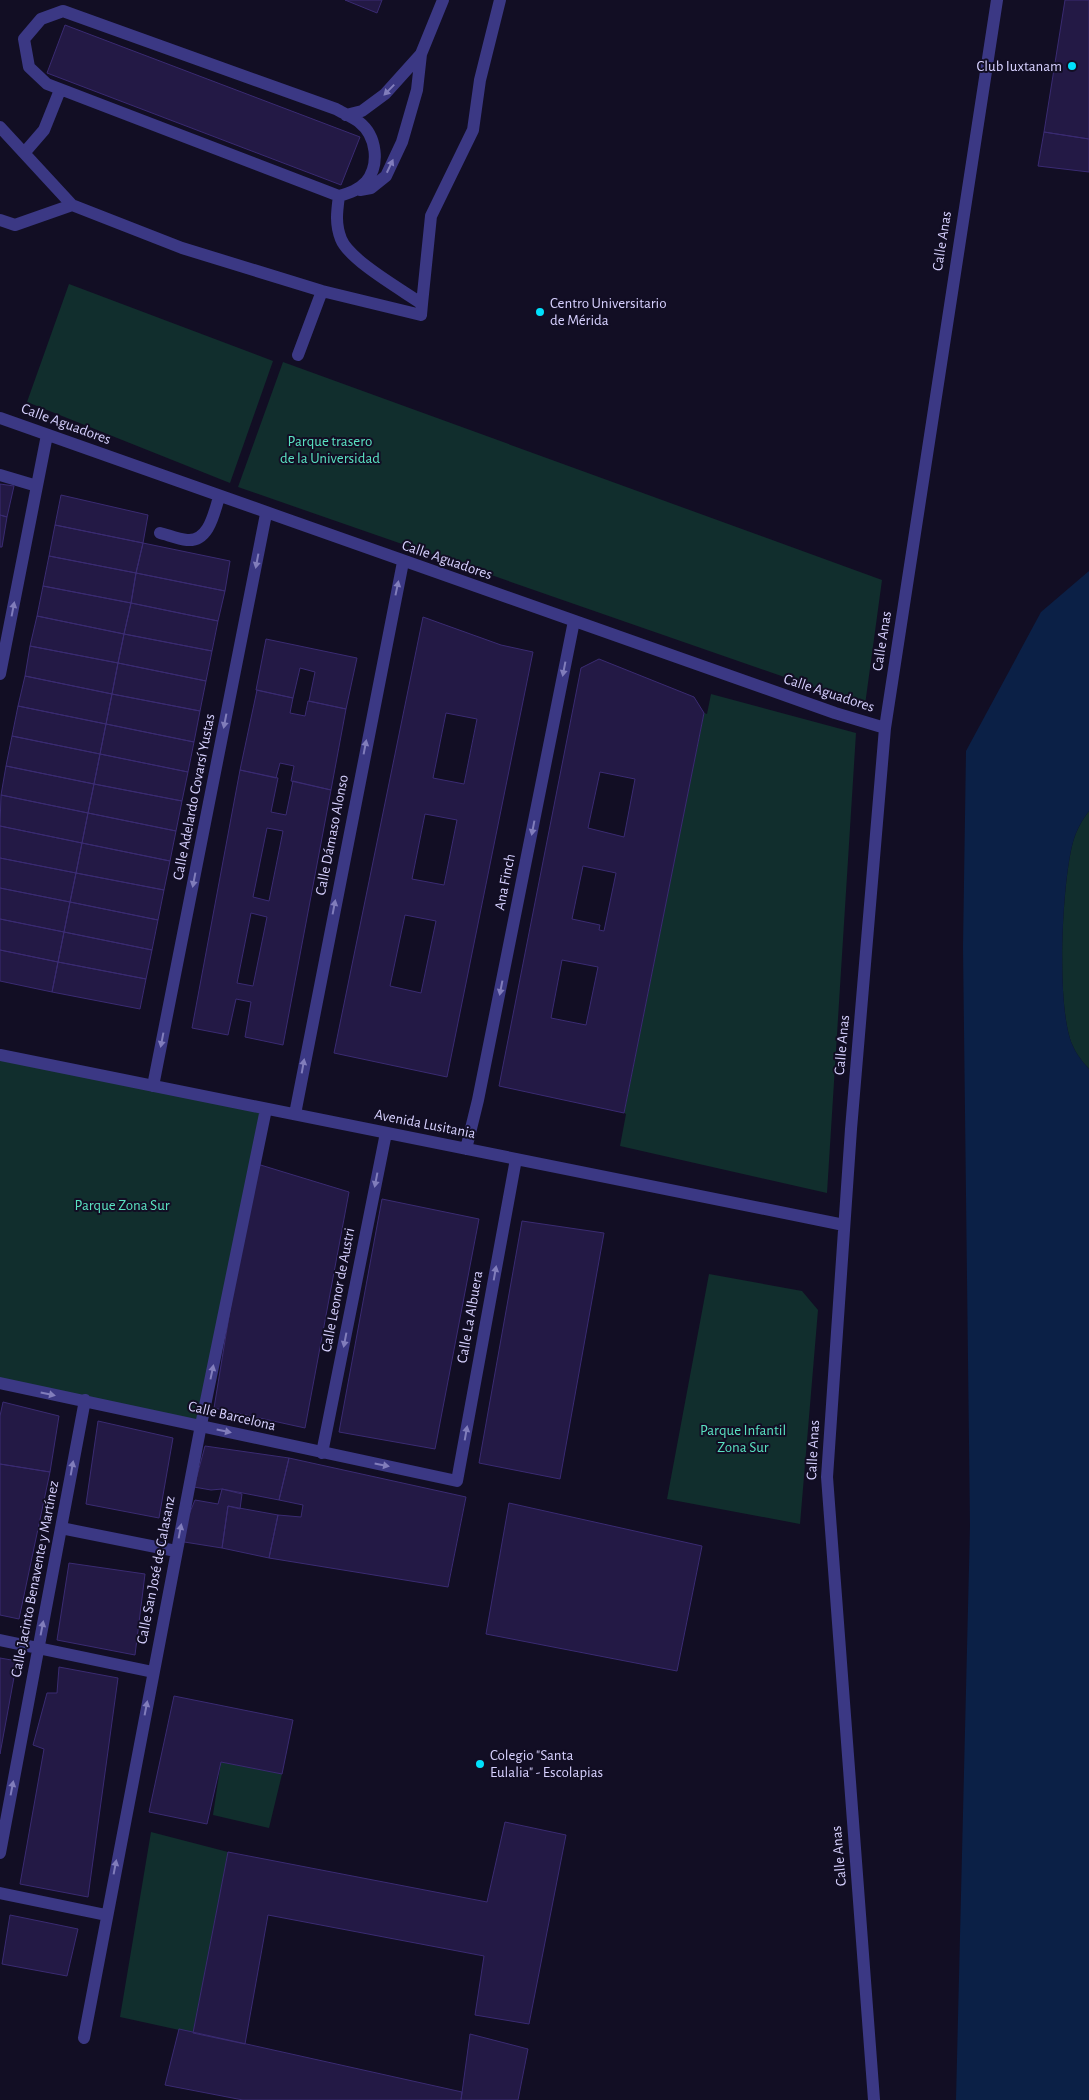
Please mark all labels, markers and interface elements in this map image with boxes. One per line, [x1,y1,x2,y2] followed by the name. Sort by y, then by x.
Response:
[977,59,1062,74] place label: Club Iuxtanam
[1066,60,1078,72] marker: Club Iuxtanam
[383,84,395,96] one-way arrow
[387,159,395,173] one-way arrow
[930,210,954,272] street label: Calle Anas
[550,296,667,328] place label: Centro Universitario de Mérida
[534,306,546,318] marker: Centro Universitario de Mérida
[19,401,113,447] street label: Calle Aguadores
[280,434,380,466] park label: Parque trasero de la Universidad
[400,538,494,582] street label: Calle Aguadores
[252,554,260,570] one-way arrow
[394,579,402,595] one-way arrow
[9,601,17,617] one-way arrow
[870,610,894,672] street label: Calle Anas
[560,661,568,677] one-way arrow
[782,671,876,715] street label: Calle Aguadores
[171,713,217,881] street label: Calle Adelardo Covarsí Yustas
[221,713,229,729] one-way arrow
[362,739,370,755] one-way arrow
[313,773,351,897] street label: Calle Dámaso Alonso
[528,821,536,837] one-way arrow
[492,853,518,911] street label: Ana Finch
[190,873,198,888] one-way arrow
[330,899,338,914] one-way arrow
[496,980,504,996] one-way arrow
[832,1014,852,1076] street label: Calle Anas
[158,1032,166,1048] one-way arrow
[300,1058,308,1074] one-way arrow
[373,1107,477,1141] street label: Avenida Lusitania
[372,1173,380,1189] one-way arrow
[75,1198,170,1213] park label: Parque Zona Sur
[319,1227,357,1353] street label: Calle Leonor de Austri
[491,1265,499,1280] one-way arrow
[455,1270,486,1364] street label: Calle La Albuera
[341,1332,349,1347] one-way arrow
[208,1363,216,1379] one-way arrow
[40,1390,56,1398] one-way arrow
[187,1399,277,1433] street label: Calle Barcelona
[804,1420,822,1480] street label: Calle Anas
[700,1423,786,1455] park label: Parque Infantil Zona Sur
[462,1424,470,1440] one-way arrow
[216,1427,232,1435] one-way arrow
[68,1461,76,1476] one-way arrow
[375,1462,391,1470] one-way arrow
[9,1479,61,1679] street label: Calle Jacinto Benavente y Martínez
[134,1495,178,1645] street label: Calle San José de Calasanz
[177,1523,185,1539] one-way arrow
[39,1620,47,1636] one-way arrow
[143,1699,151,1715] one-way arrow
[490,1748,603,1780] place label: Colegio "Santa Eulalia" - Escolapias
[474,1758,486,1770] marker: Colegio "Santa Eulalia" - Escolapias
[9,1779,17,1795] one-way arrow
[829,1825,849,1887] street label: Calle Anas
[111,1860,119,1875] one-way arrow

